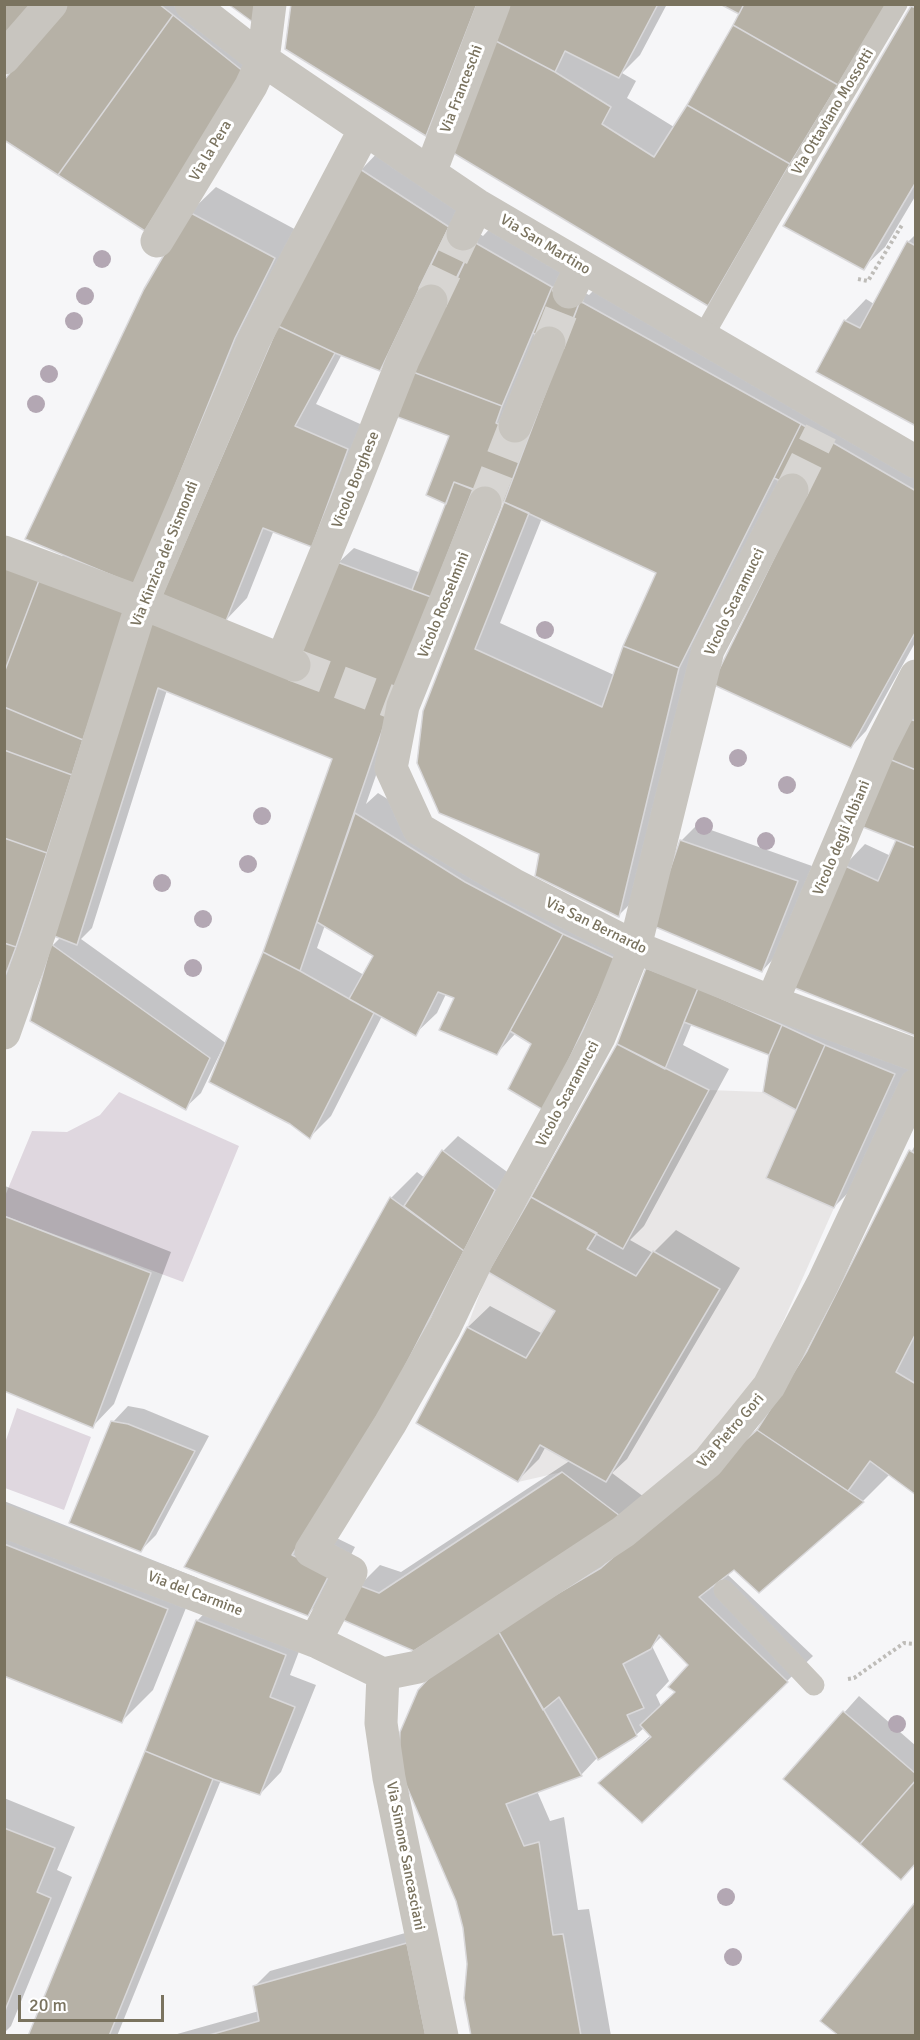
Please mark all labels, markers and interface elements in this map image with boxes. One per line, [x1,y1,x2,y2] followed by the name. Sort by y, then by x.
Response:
[437,43,487,135] street label: Via Franceschi
[788,46,878,178] street label: Via Ottaviano Mossotti
[186,117,236,185] street label: Via la Pera
[497,211,593,279] street label: Via San Martino
[328,429,384,531] street label: Vicolo Borghese
[128,479,202,629] street label: Via Kinzica dei Sismondi
[701,545,769,659] street label: Vicolo Scaramucci
[415,549,473,661] street label: Vicolo Rosselmini
[810,778,874,898] street label: Vicolo degli Albiani
[543,894,649,958] street label: Via San Bernardo
[533,1038,603,1150] street label: Vicolo Scaramucci
[694,1390,768,1472] street label: Via Pietro Gori
[145,1568,245,1620] street label: Via del Carmine
[382,1780,428,1932] street label: Via Simone Sancasciani
[21,1983,166,2021] scale bar
[29,1994,67,2016] text: 20 m

